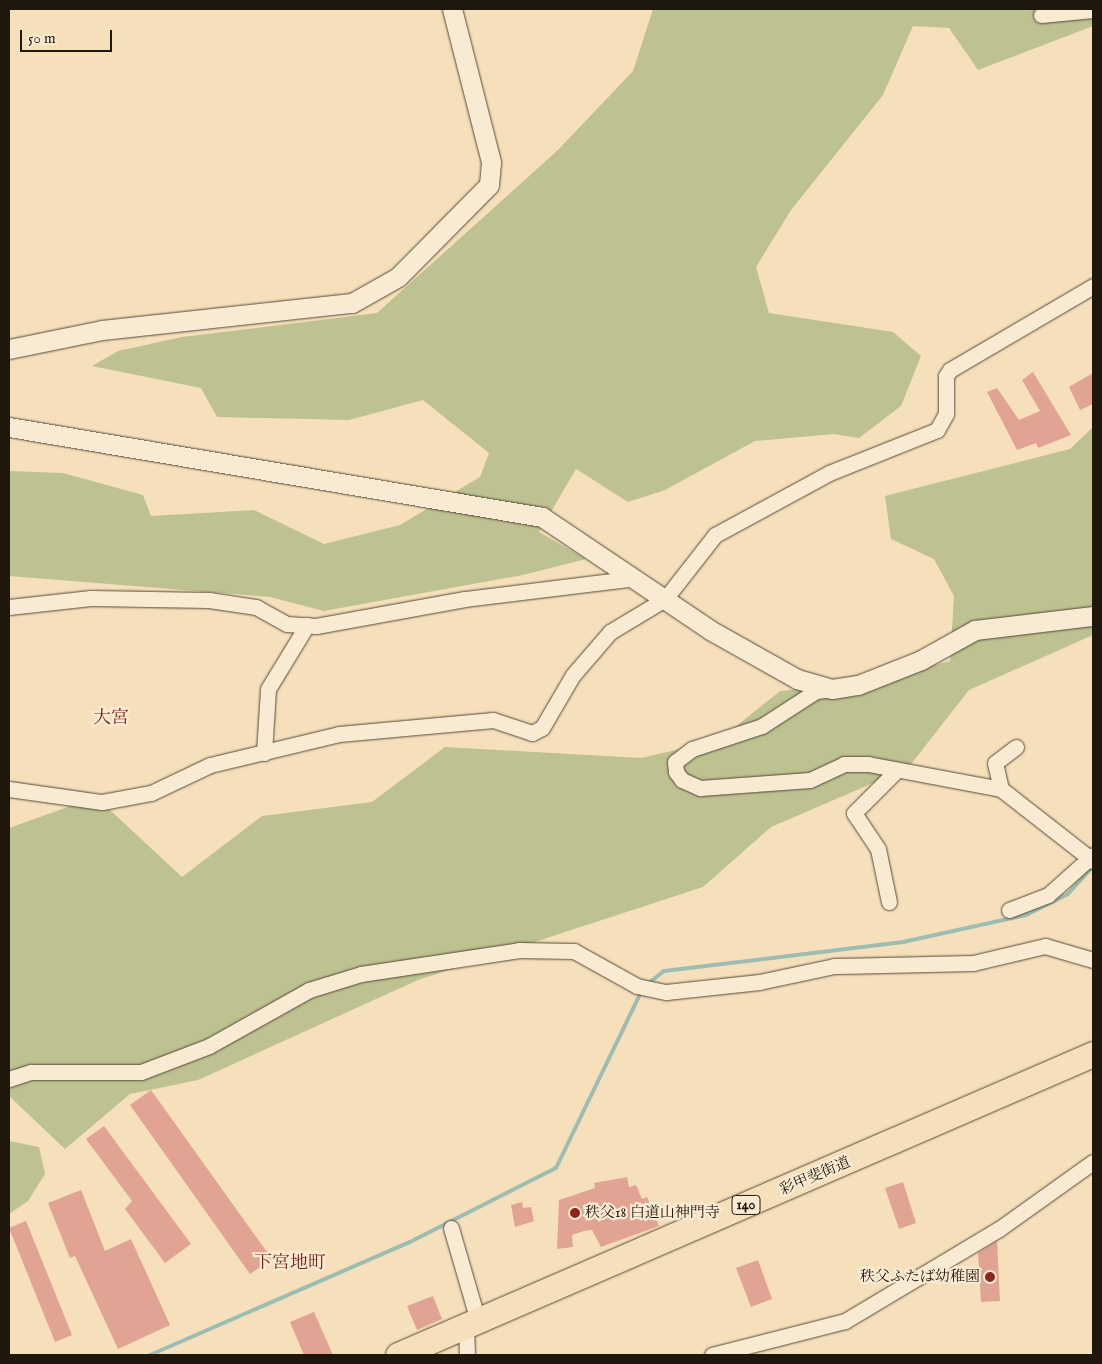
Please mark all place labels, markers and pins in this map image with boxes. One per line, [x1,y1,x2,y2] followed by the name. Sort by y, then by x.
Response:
[585,1204,720,1222] place label: 秩父18 白道山神門寺
[569,1207,581,1219] marker: 秩父18 白道山神門寺
[860,1268,980,1286] place label: 秩父ふたば幼稚園
[984,1271,996,1283] marker: 秩父ふたば幼稚園

